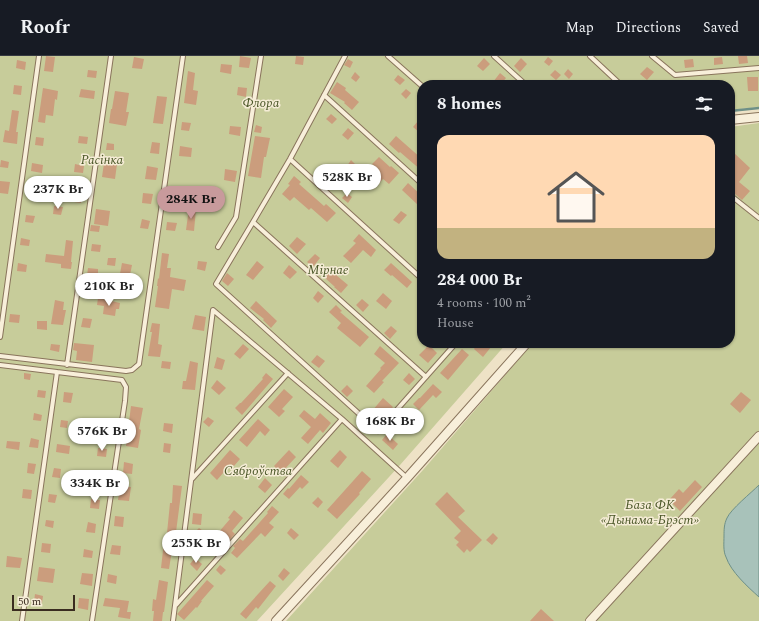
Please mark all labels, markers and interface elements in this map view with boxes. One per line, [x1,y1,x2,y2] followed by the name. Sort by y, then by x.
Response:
[20,13,70,42] text: Roofr
[566,17,594,38] text: Map
[616,17,681,38] text: Directions
[703,17,739,38] text: Saved
[437,91,502,117] text: 8 homes
[243,93,280,113] park label: Флора
[693,93,715,115] icon: filters
[81,150,124,170] park label: Расінка
[540,161,612,233] icon: home
[310,164,384,198] pin: 528K Br
[322,167,372,187] text: 528K Br
[21,176,95,210] pin: 237K Br
[33,179,83,199] text: 237K Br
[154,186,228,220] pin: 284K Br
[166,189,216,209] text: 284K Br
[307,260,349,280] park label: Мірнае
[437,267,522,293] text: 284 000 Br
[72,273,146,307] pin: 210K Br
[84,276,134,296] text: 210K Br
[437,293,531,313] text: 4 rooms · 100 m²
[437,313,474,333] text: House
[353,408,427,442] pin: 168K Br
[365,411,415,431] text: 168K Br
[65,418,139,452] pin: 576K Br
[77,421,127,441] text: 576K Br
[224,461,292,481] park label: Сяброўства
[58,470,132,504] pin: 334K Br
[70,473,120,493] text: 334K Br
[601,495,700,530] park label: База ФК «Дынама-Брэст»
[159,530,233,564] pin: 255K Br
[171,533,221,553] text: 255K Br
[12,593,75,612] scale bar
[18,593,41,610] text: 50 m

